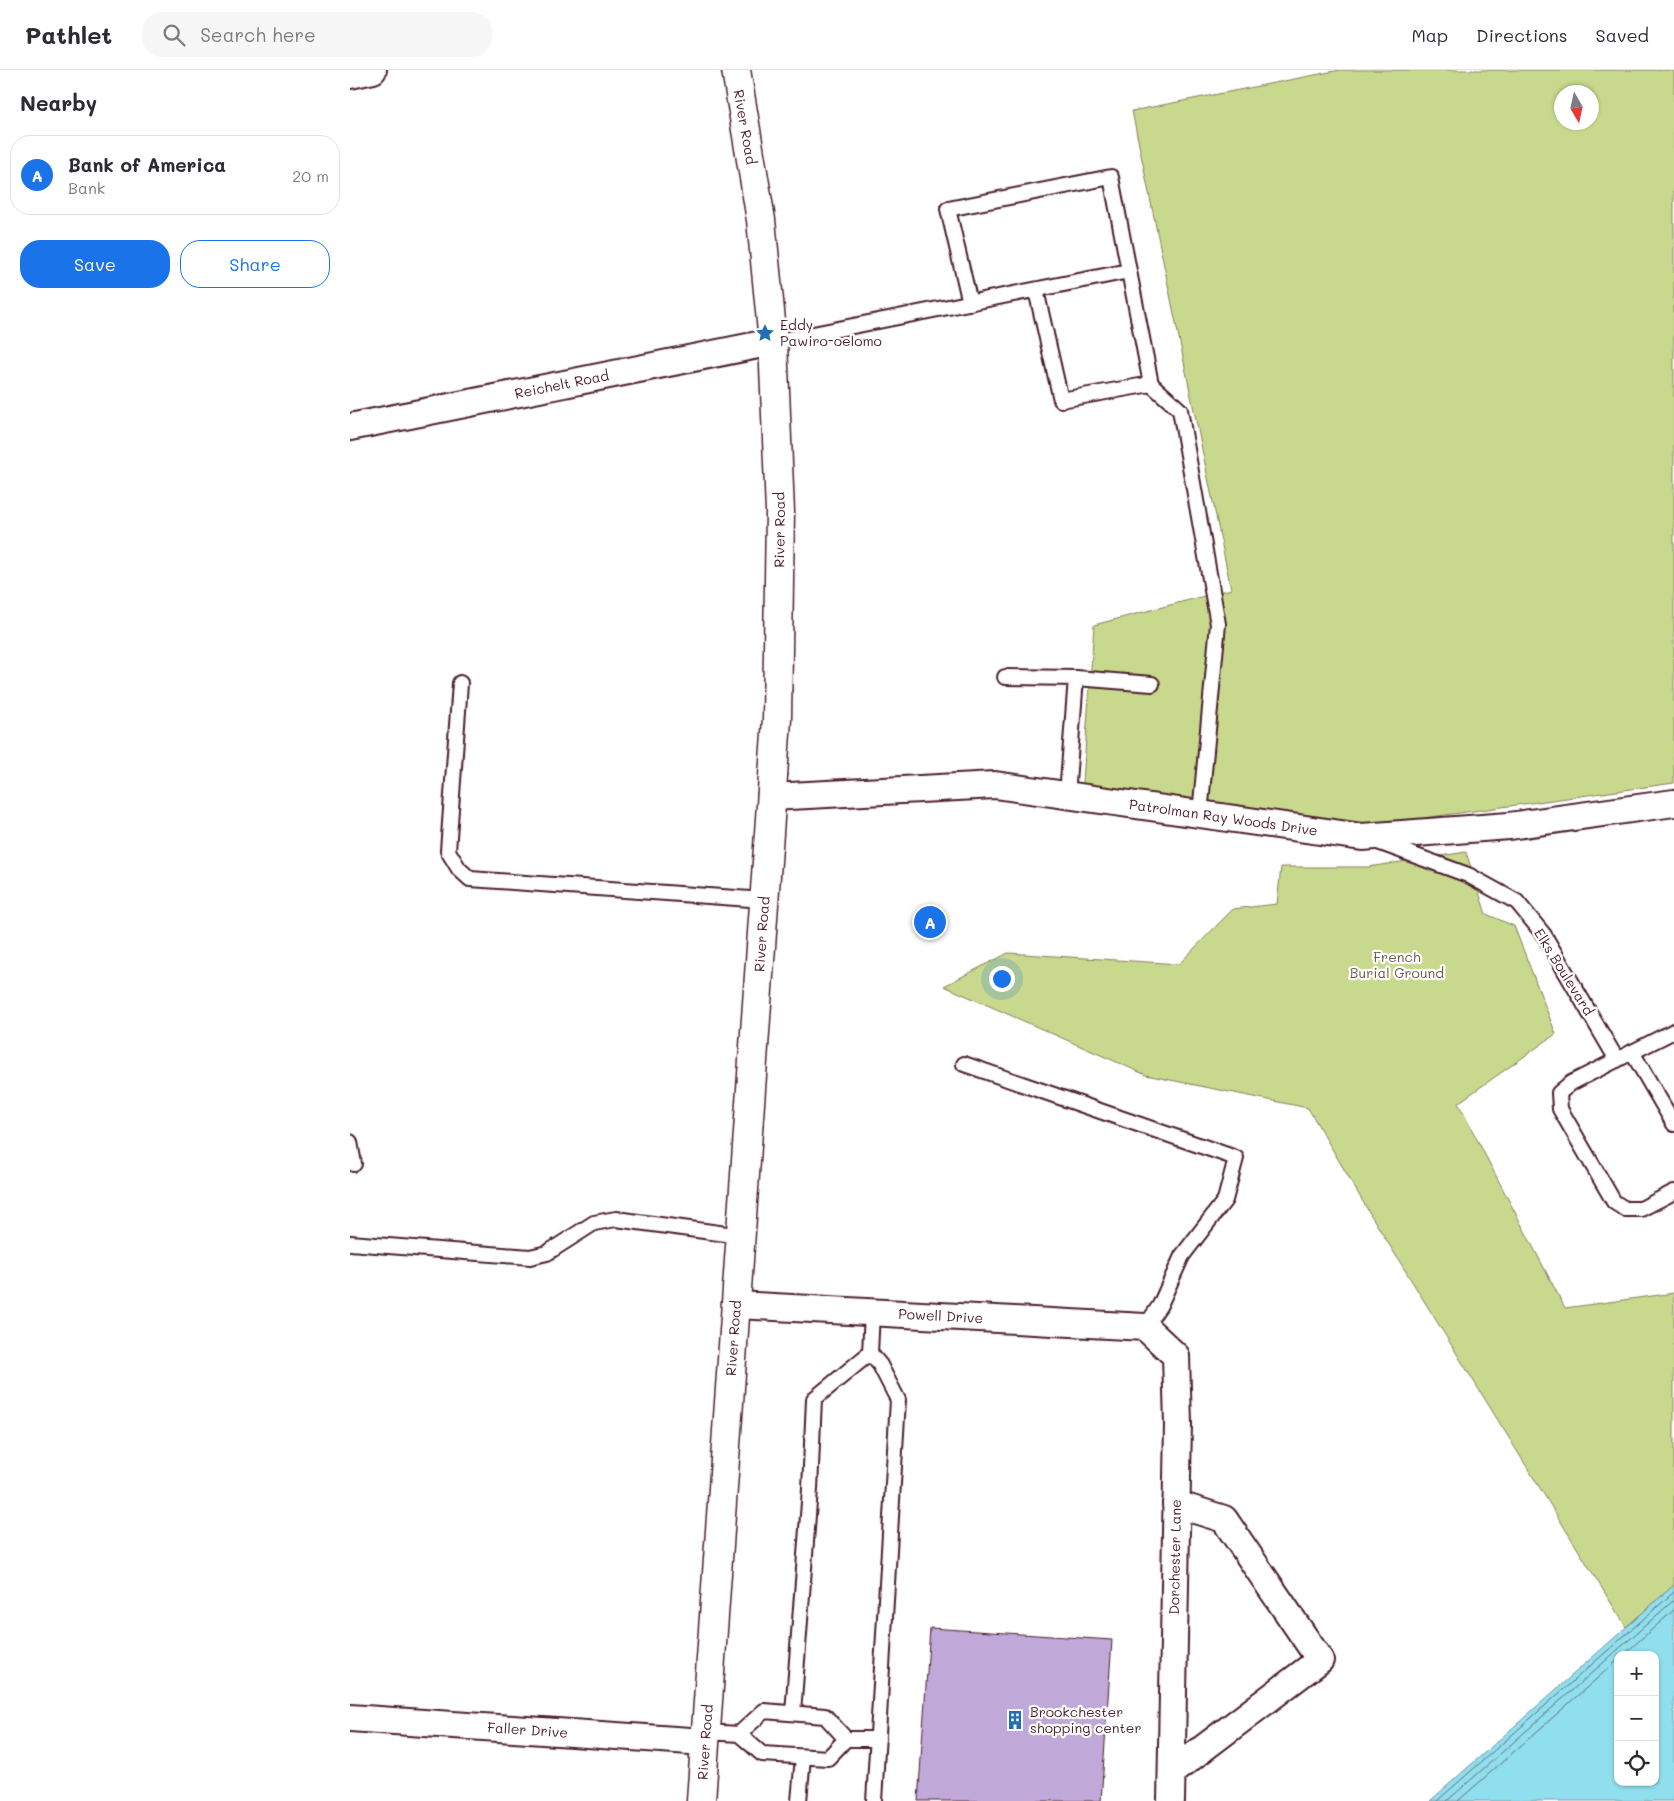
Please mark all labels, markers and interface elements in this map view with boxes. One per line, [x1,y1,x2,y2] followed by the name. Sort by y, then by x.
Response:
[142,12,492,57] search box
[25,19,112,50] text: Pathlet
[160,21,188,49] icon: search
[200,22,316,47] text: Search here
[1411,23,1448,47] text: Map
[1476,23,1568,47] text: Directions
[1596,23,1649,47] text: Saved
[1554,85,1599,130] north arrow
[730,88,761,166] street label: River Road
[20,89,97,116] text: Nearby
[68,152,226,177] text: Bank of America
[31,165,43,186] text: A
[292,165,329,186] text: 20 m
[68,177,105,198] text: Bank
[20,240,170,288] button: Save
[180,240,330,288] button: Share
[780,315,882,350] place label: Eddy Pawiro-oelomo
[754,322,776,344] place icon: Eddy Pawiro-oelomo
[513,365,611,403] street label: Reichelt Road
[769,491,789,568] street label: River Road
[1128,794,1319,840] street label: Patrolman Ray Woods Drive
[749,896,774,973] street label: River Road
[914,903,946,941] pin: A
[1530,925,1599,1019] street label: Elks Boulevard
[1350,947,1444,982] park label: French Burial Ground
[989,966,1015,992] your location
[721,1300,745,1377] street label: River Road
[898,1304,984,1327] street label: Powell Drive
[1164,1499,1185,1615] street label: Dorchester Lane
[1614,1651,1659,1786] map controls
[1614,1651,1659,1696] button: +
[1614,1696,1659,1741] button: −
[1030,1702,1141,1737] place label: Brookchester shopping center
[693,1704,717,1781] street label: River Road
[1004,1709,1026,1731] building icon: Brookchester shopping center
[487,1717,569,1742] street label: Faller Drive
[1614,1741,1659,1786] button: locate

